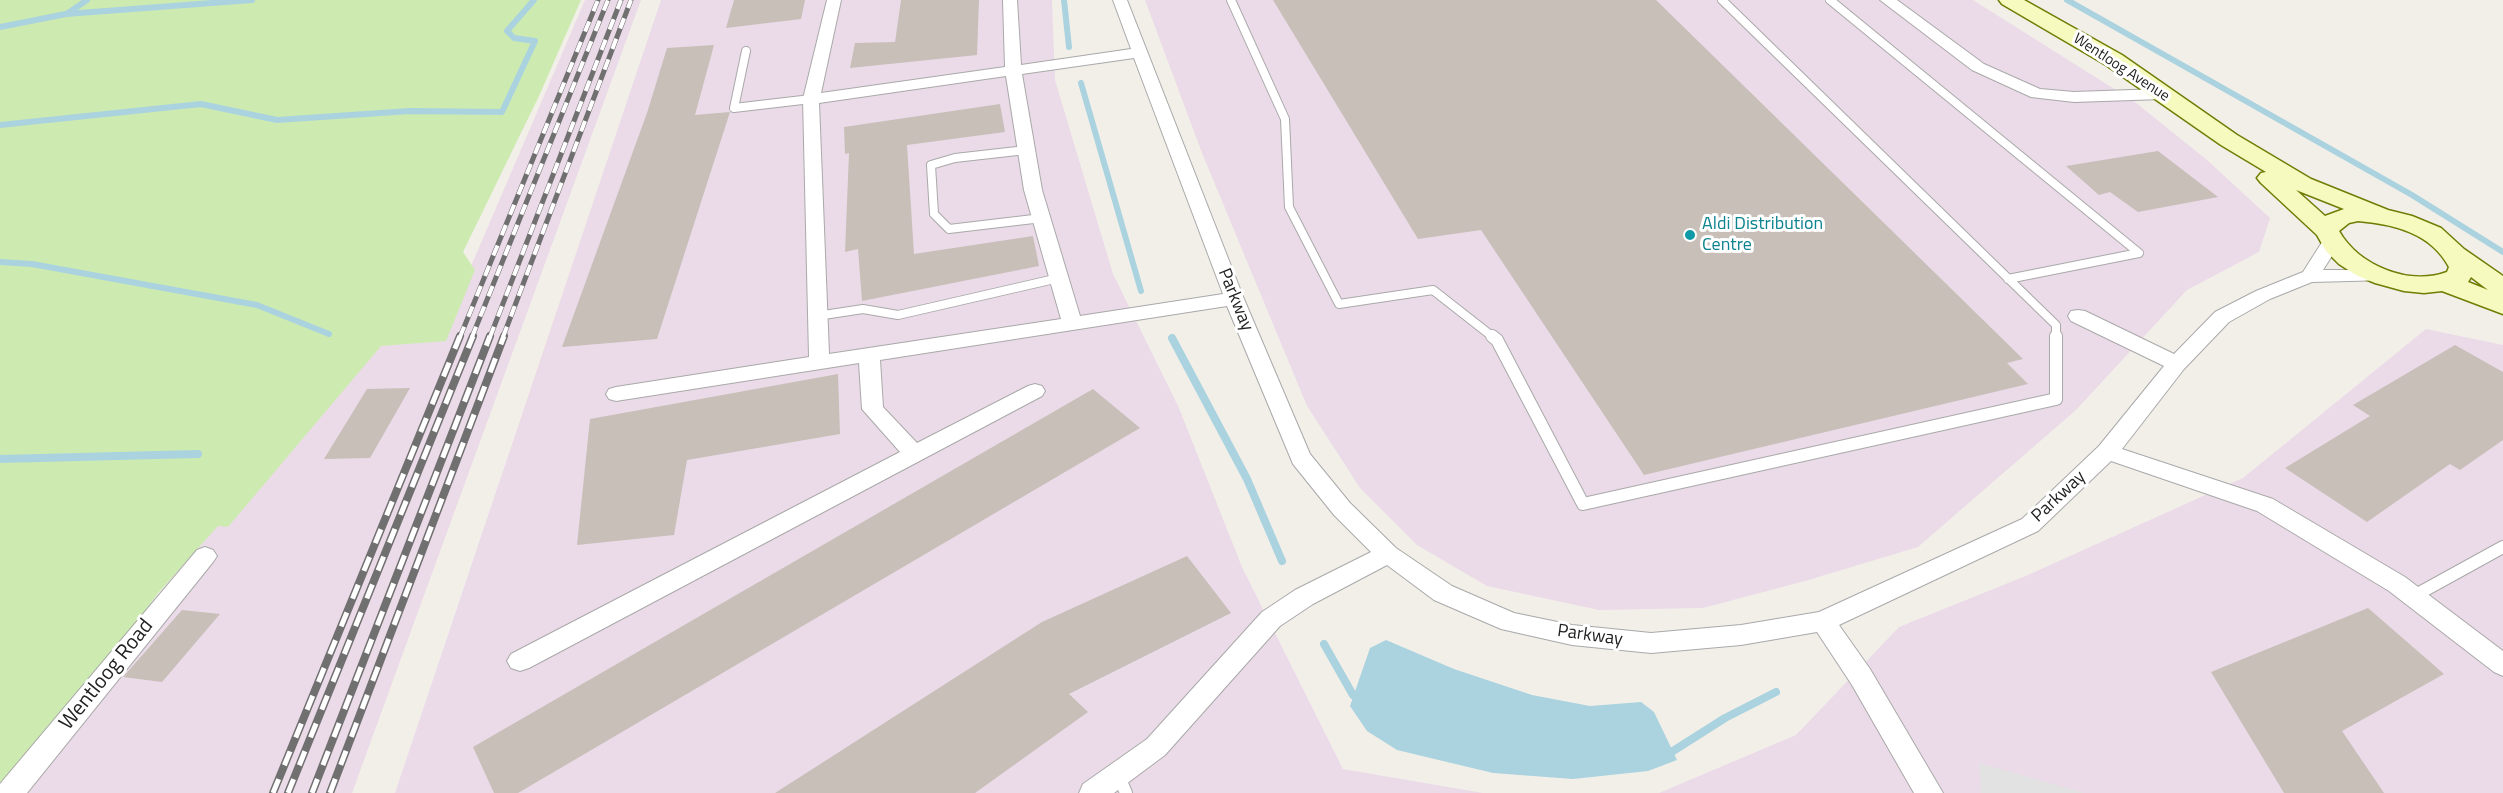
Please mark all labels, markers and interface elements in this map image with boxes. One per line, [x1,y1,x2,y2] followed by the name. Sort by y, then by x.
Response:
[2070,30,2172,106] street label: Wentloog Avenue
[1702,214,1823,256] place label: Aldi Distribution Centre
[1683,228,1697,242] marker: Aldi Distribution Centre
[1213,265,1257,335] street label: Parkway
[2028,467,2090,527] street label: Parkway
[55,615,159,735] street label: Wentloog Road
[1556,621,1624,651] street label: Parkway

